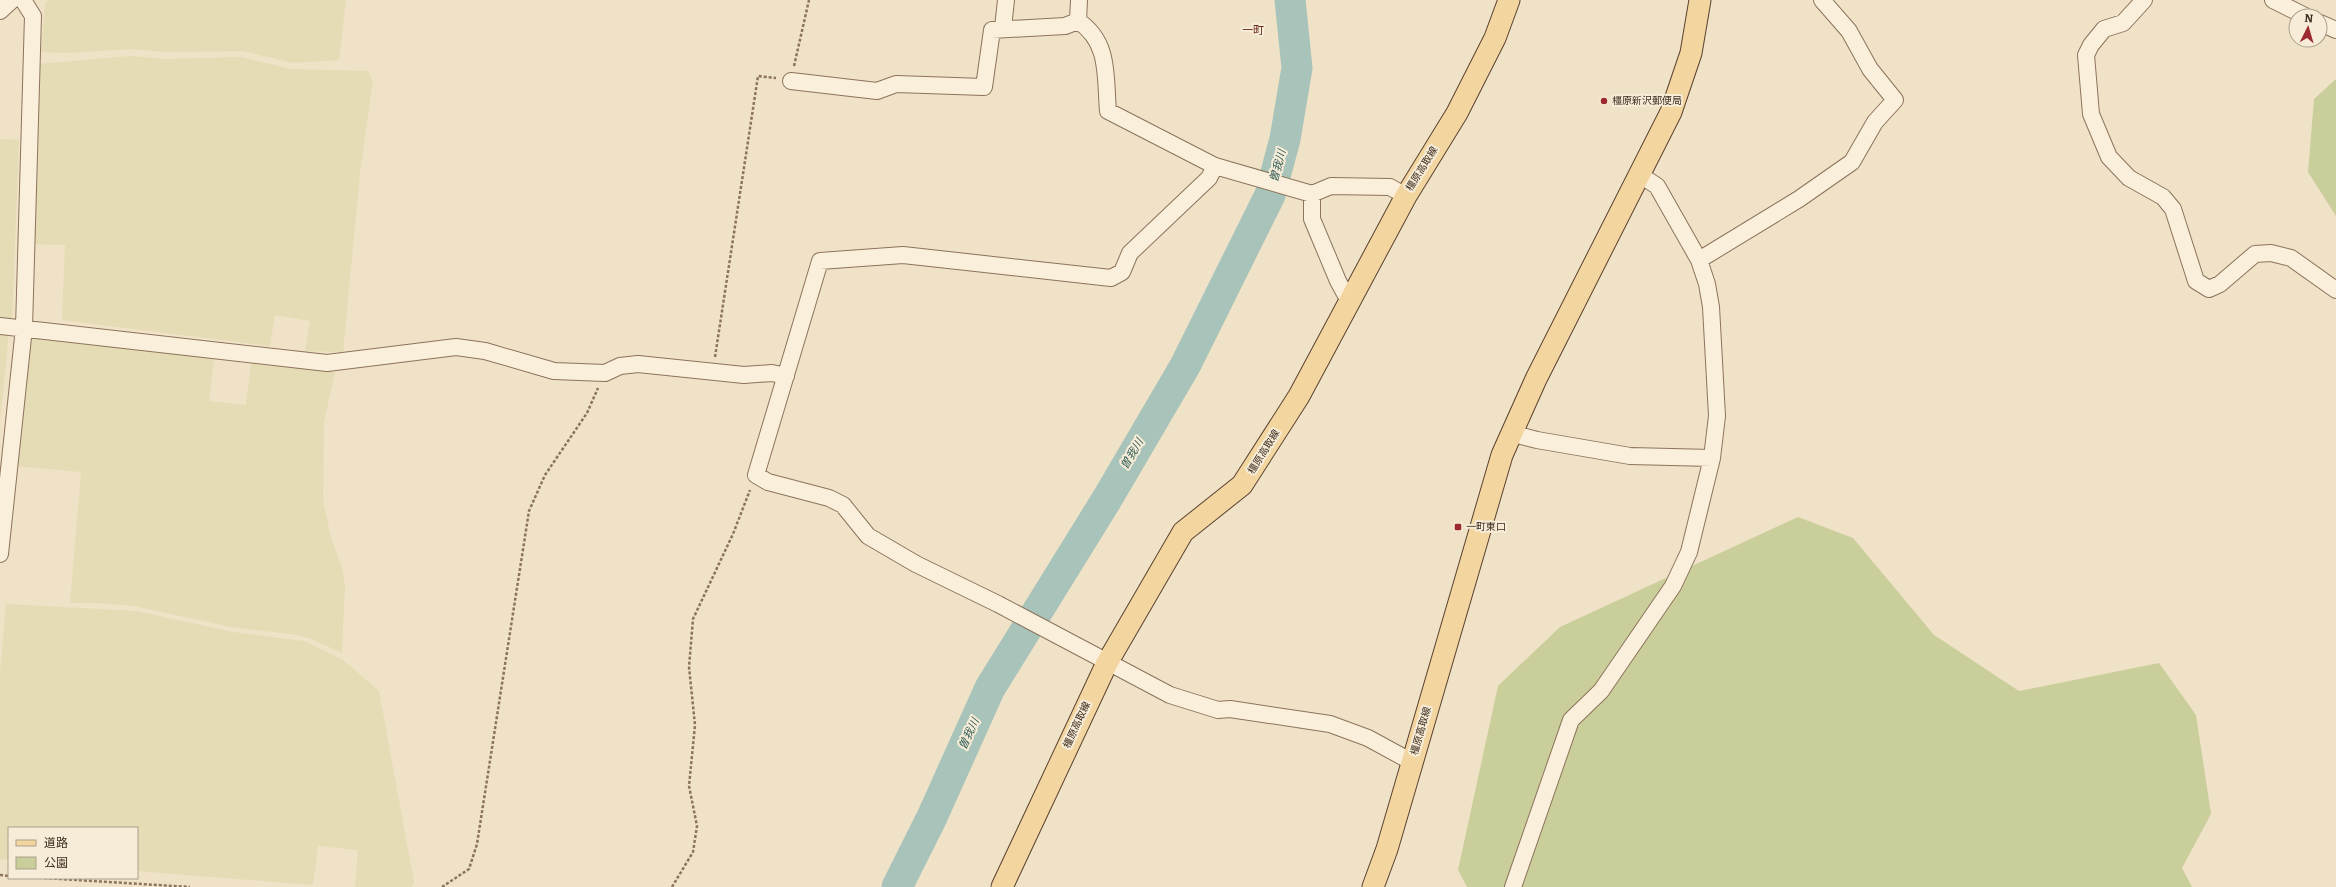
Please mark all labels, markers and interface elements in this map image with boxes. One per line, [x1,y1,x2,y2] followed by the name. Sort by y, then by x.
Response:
[2288,8,2328,48] north arrow
[2304,12,2314,25] text: N
[1242,24,1264,37] district label: 一町
[1612,95,1682,107] place label: 橿原新沢郵便局
[1599,96,1609,106] marker: 橿原新沢郵便局
[1404,145,1440,193] street label: 橿原高取線
[1267,147,1289,184] water label: 曽我川
[1246,428,1282,476] street label: 橿原高取線
[1118,436,1147,471] water label: 曽我川
[1466,521,1506,533] place label: 一町東口
[1453,522,1463,532] marker: 一町東口
[1061,700,1093,750] street label: 橿原高取線
[1408,705,1434,757] street label: 橿原高取線
[956,715,982,752] water label: 曽我川
[8,827,138,879] legend
[44,836,68,850] text: 道路
[44,856,68,870] text: 公園

